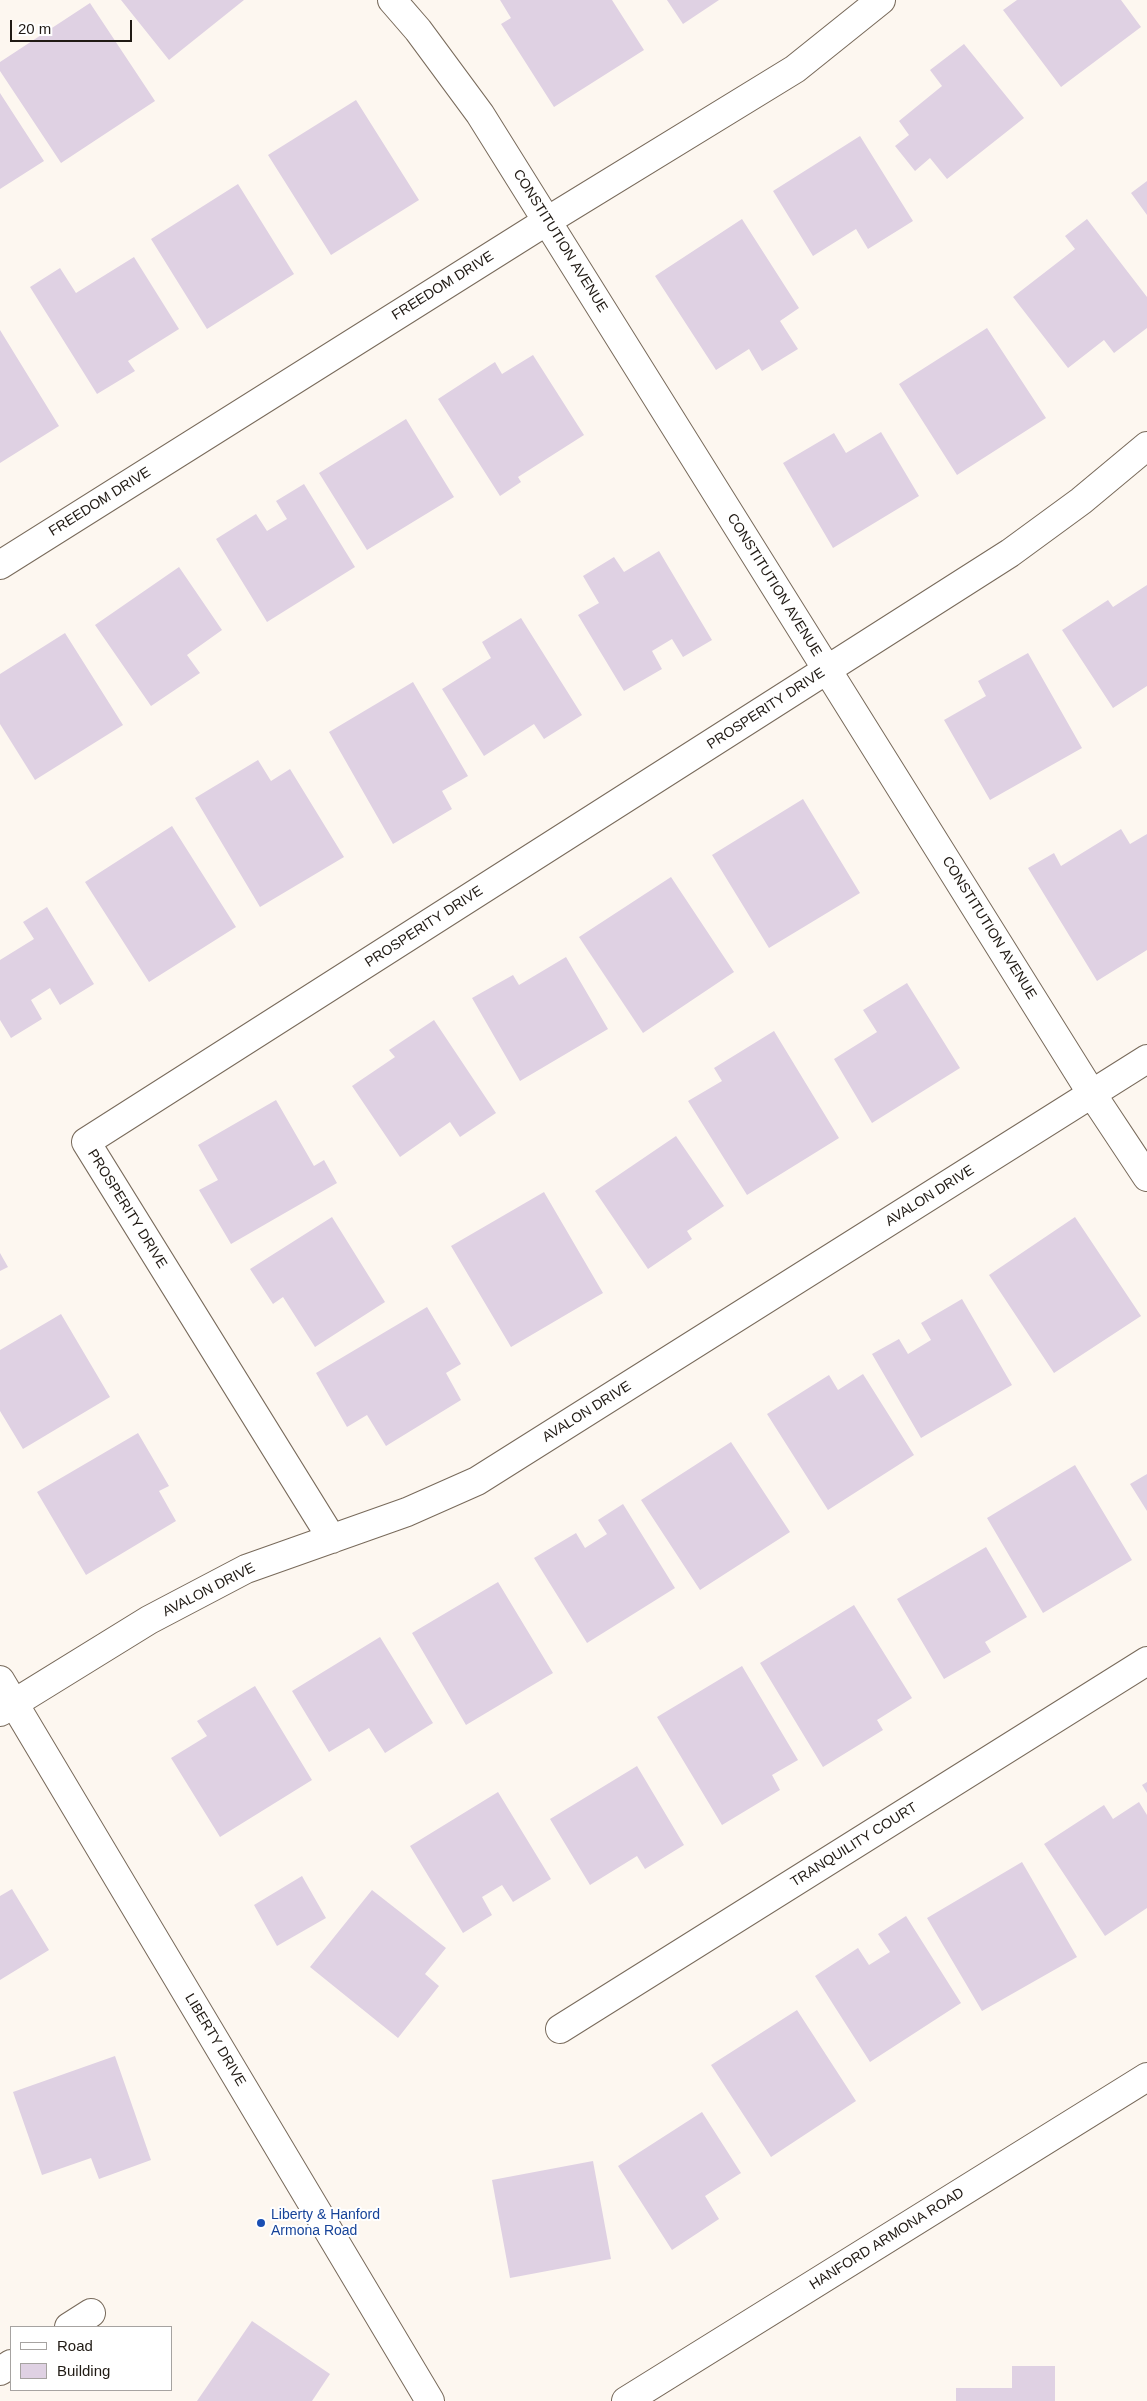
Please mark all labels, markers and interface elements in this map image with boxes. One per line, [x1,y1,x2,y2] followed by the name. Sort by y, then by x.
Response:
[12,10,135,42] scale bar
[18,20,51,37] text: 20 m
[509,166,611,316] street label: CONSTITUTION AVENUE
[389,248,497,324] street label: FREEDOM DRIVE
[46,464,154,540] street label: FREEDOM DRIVE
[723,510,825,660] street label: CONSTITUTION AVENUE
[704,665,828,753] street label: PROSPERITY DRIVE
[938,853,1040,1003] street label: CONSTITUTION AVENUE
[362,883,486,971] street label: PROSPERITY DRIVE
[84,1146,170,1272] street label: PROSPERITY DRIVE
[883,1162,977,1230] street label: AVALON DRIVE
[540,1378,634,1446] street label: AVALON DRIVE
[160,1559,258,1621] street label: AVALON DRIVE
[788,1799,920,1891] street label: TRANQUILITY COURT
[181,1991,249,2089] street label: LIBERTY DRIVE
[807,2184,967,2294] street label: HANFORD ARMONA ROAD
[271,2207,380,2240] place label: Liberty & Hanford Armona Road
[255,2217,267,2229] marker: Liberty & Hanford Armona Road
[10,2326,172,2391] legend
[57,2337,93,2354] text: Road
[57,2362,110,2379] text: Building

